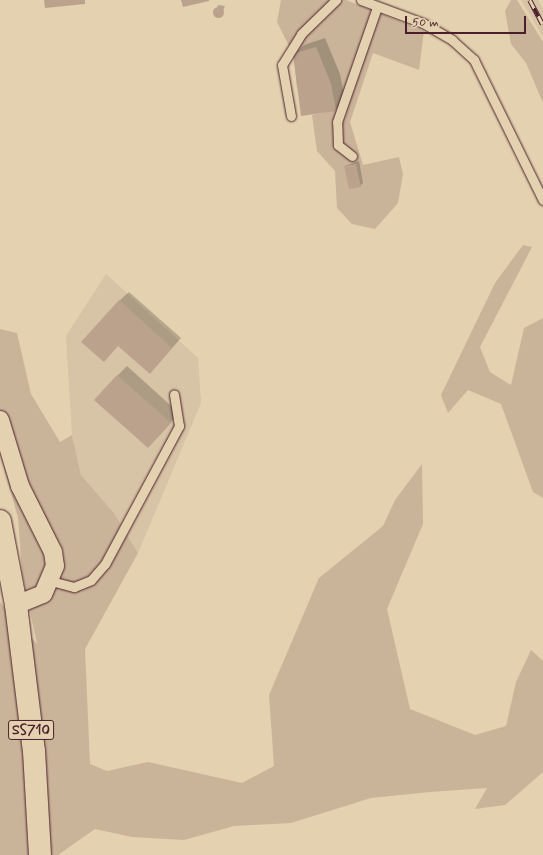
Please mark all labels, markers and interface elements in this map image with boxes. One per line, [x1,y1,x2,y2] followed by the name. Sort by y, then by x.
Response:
[407,8,528,34] scale bar
[412,15,439,31] text: 50 m
[8,718,54,742] road number: SS710

